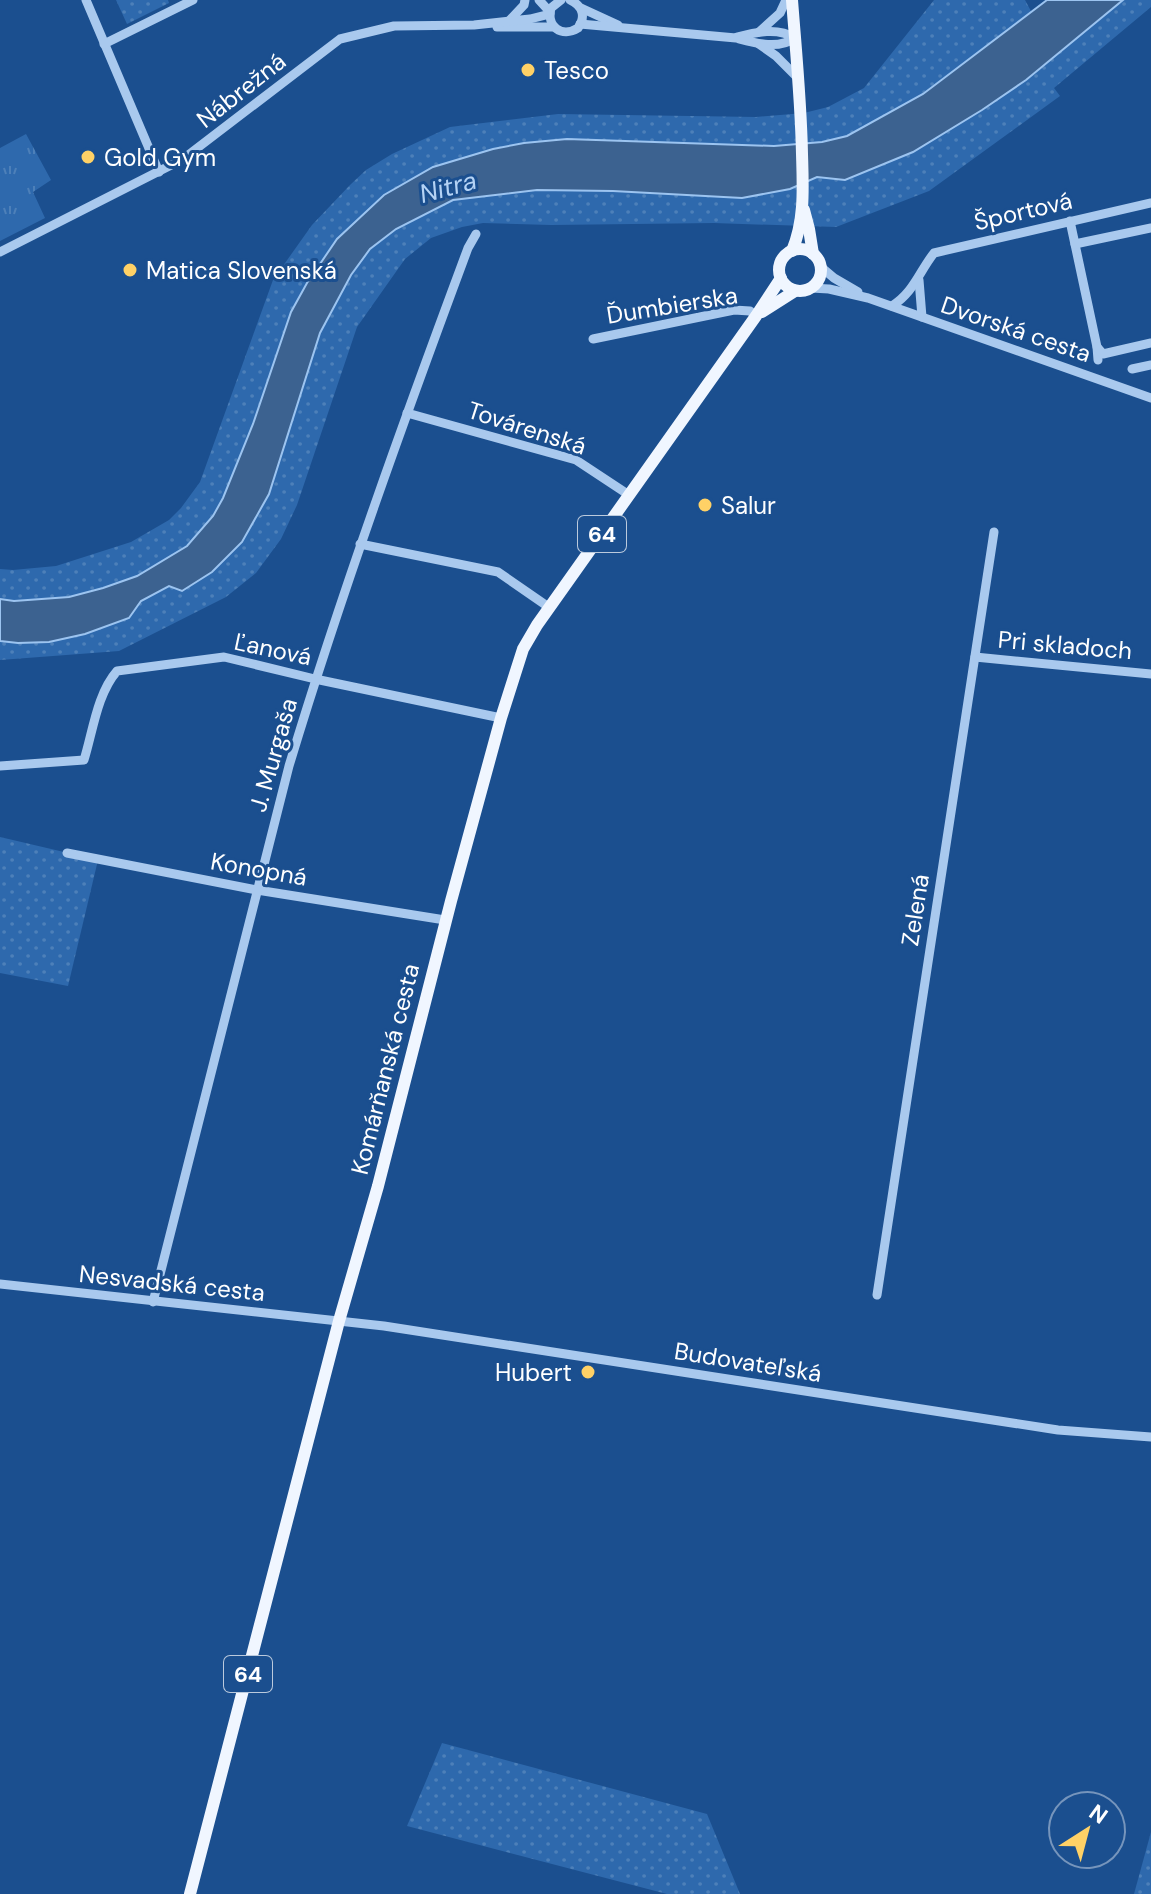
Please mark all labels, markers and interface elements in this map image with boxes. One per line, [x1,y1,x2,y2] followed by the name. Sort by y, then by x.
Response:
[190,46,292,134] street label: Nábrežná
[544,55,609,86] place label: Tesco
[519,61,537,79] marker: Tesco
[104,142,216,173] place label: Gold Gym
[79,148,97,166] marker: Gold Gym
[415,163,481,211] water label: Nitra
[971,185,1075,237] street label: Športová
[146,255,337,286] place label: Matica Slovenská
[121,261,139,279] marker: Matica Slovenská
[604,279,740,331] street label: Ďumbierska
[937,289,1095,369] street label: Dvorská cesta
[464,394,590,462] street label: Továrenská
[721,490,776,521] place label: Salur
[696,496,714,514] marker: Salur
[578,516,626,552] road number: 64
[997,624,1133,666] street label: Pri skladoch
[232,626,314,672] street label: Ľanová
[242,695,304,815] street label: J. Murgaša
[208,845,310,893] street label: Konopná
[894,872,936,948] street label: Zelená
[344,960,426,1178] street label: Komárňanská cesta
[78,1258,266,1308] street label: Nesvadská cesta
[672,1335,824,1389] street label: Budovateľská
[495,1357,572,1388] place label: Hubert
[579,1363,597,1381] marker: Hubert
[224,1656,272,1692] road number: 64
[1047,1790,1127,1870] north arrow
[1083,1798,1113,1831] text: N

